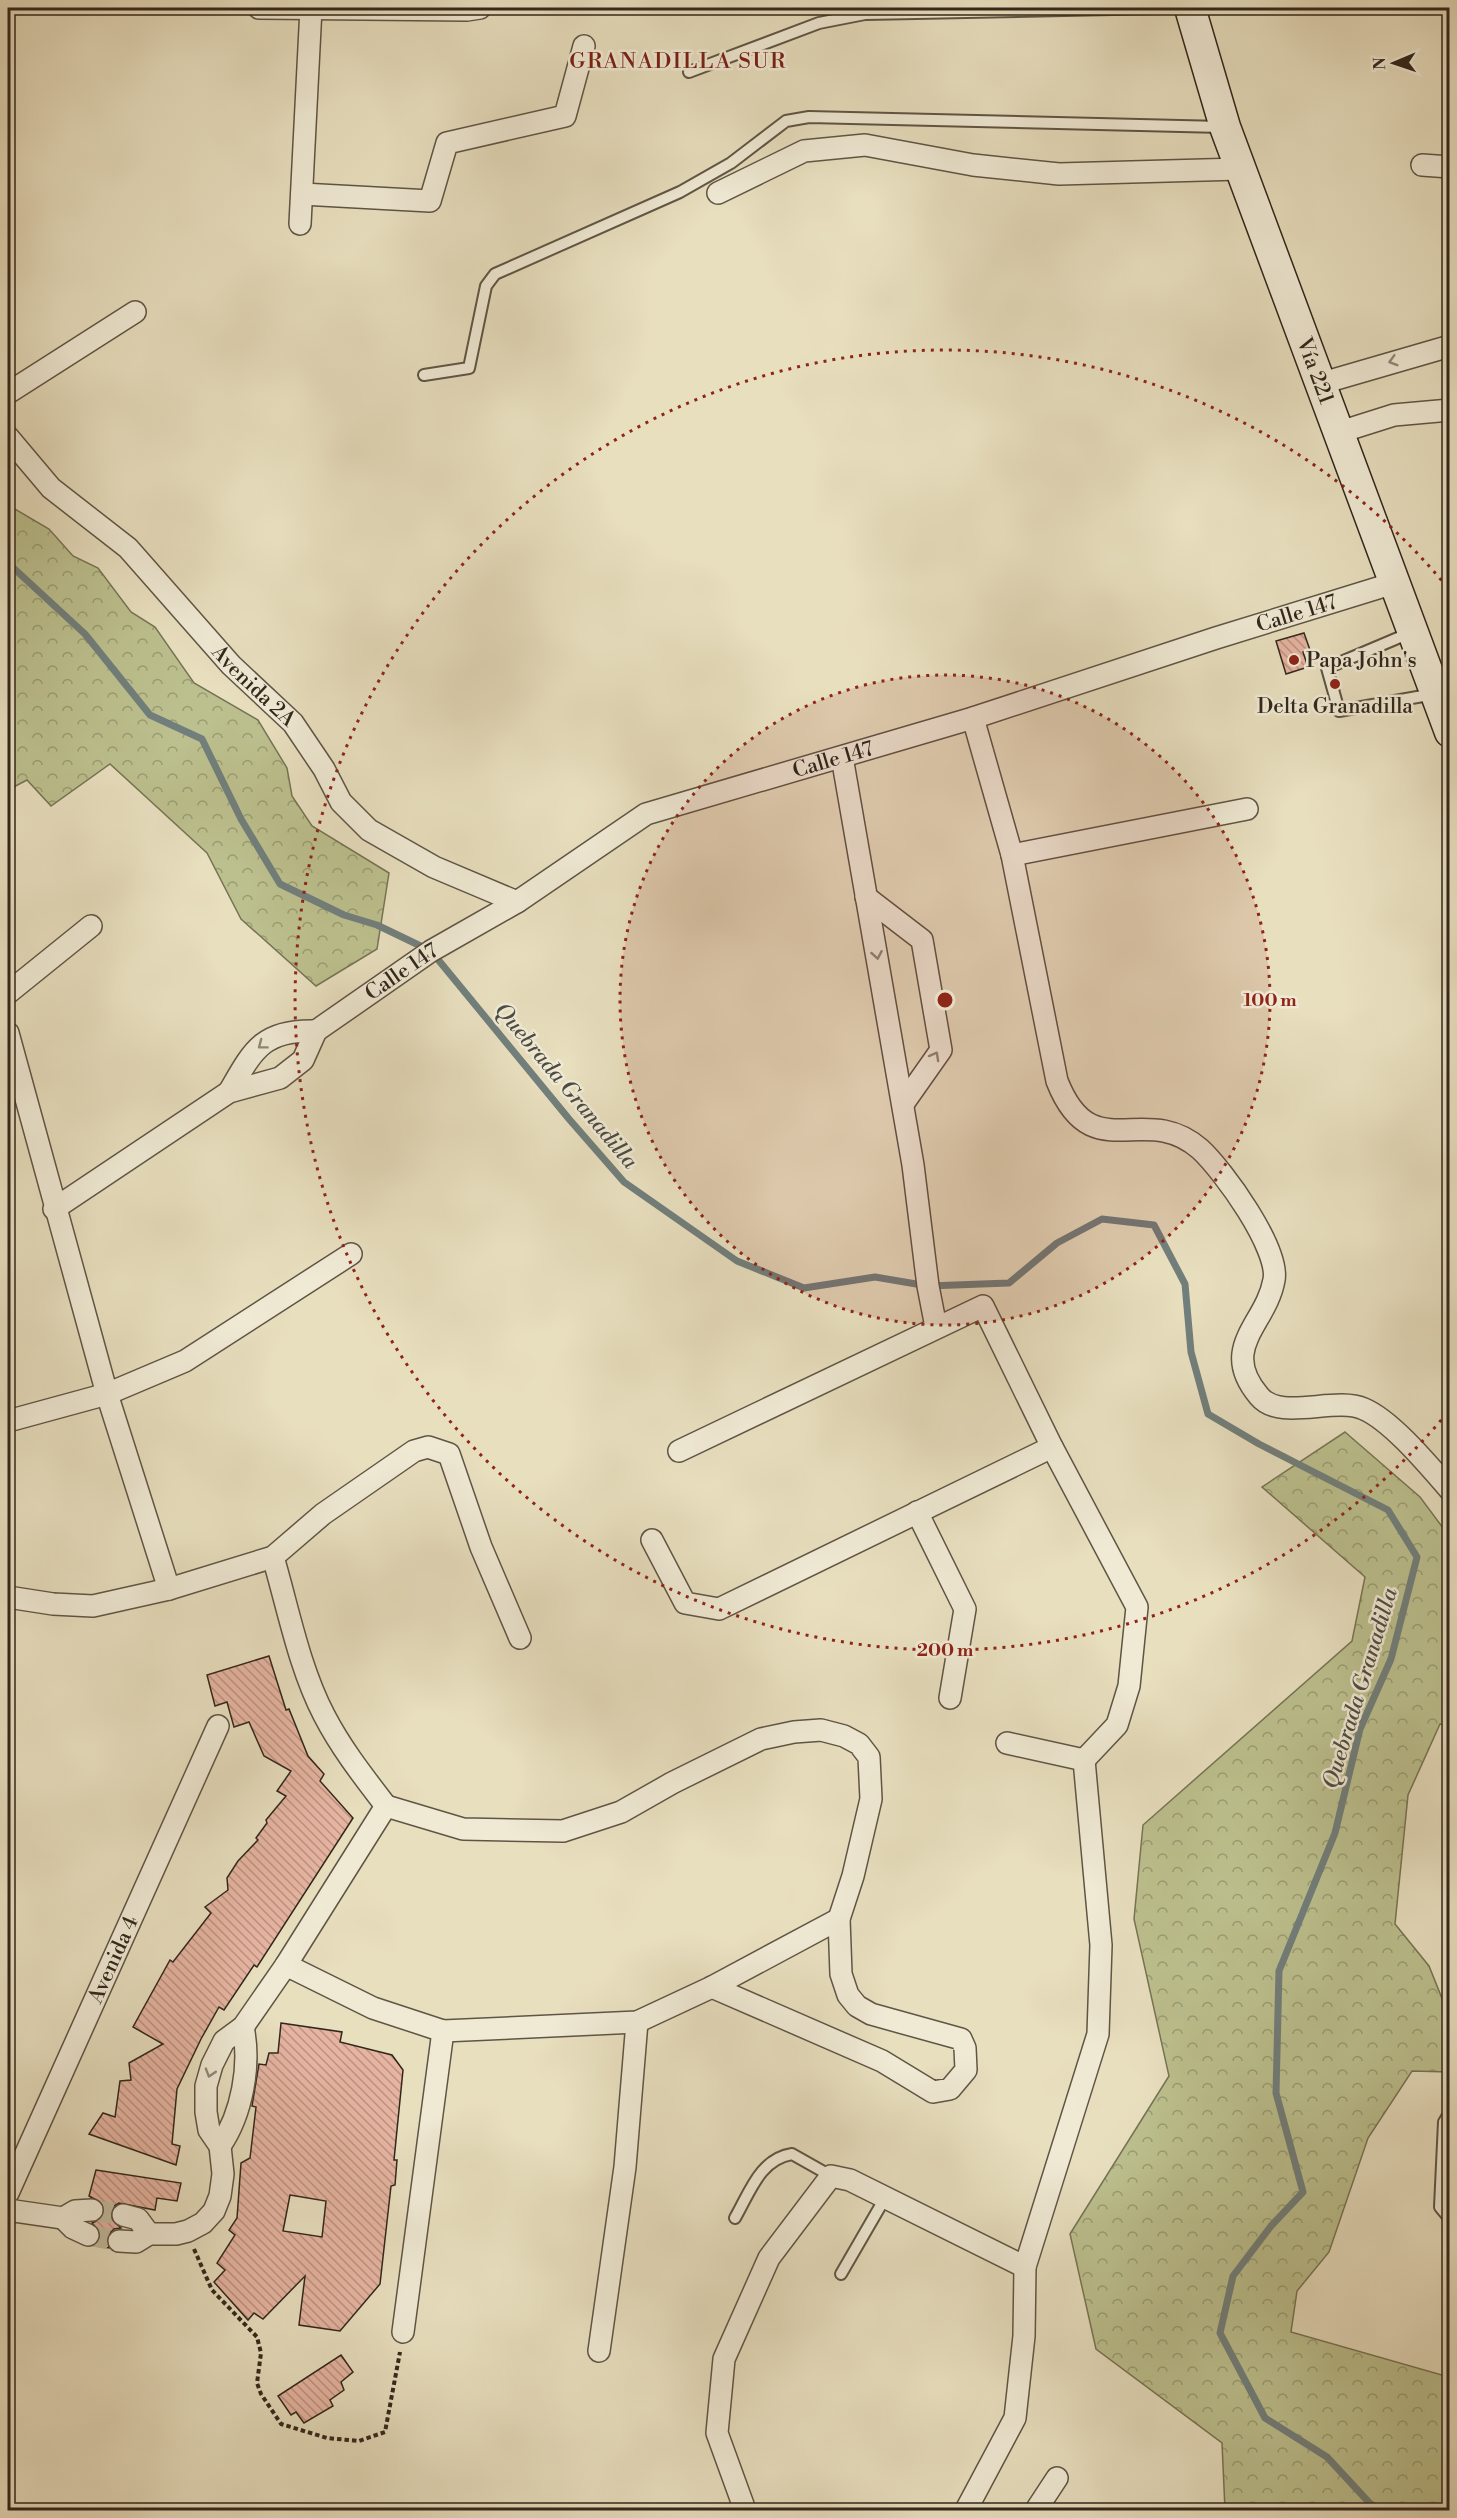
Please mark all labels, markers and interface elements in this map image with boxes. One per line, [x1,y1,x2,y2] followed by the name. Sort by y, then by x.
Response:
[1364,33,1424,93] north arrow
[569,48,787,75] district label: GRANADILLA SUR
[1370,56,1390,70] text: N
[1290,333,1339,408] street label: Vía 221
[1388,354,1399,366] one-way arrow
[1253,589,1341,639] street label: Calle 147
[205,639,301,733] street label: Avenida 2A
[1306,648,1417,674] place label: Papa John's
[1287,653,1301,667] marker: Papa John's
[1328,677,1342,691] marker: Delta Granadilla
[1257,694,1413,720] place label: Delta Granadilla
[790,736,877,784] street label: Calle 147
[360,938,443,1007] street label: Calle 147
[870,950,882,959] one-way arrow
[1243,989,1297,1012] text: 100 m
[935,990,955,1010] centre of rings
[488,997,644,1175] water label: Quebrada Granadilla
[258,1038,269,1049] one-way arrow
[928,1052,939,1062] one-way arrow
[1317,1584,1404,1792] water label: Quebrada Granadilla
[917,1639,974,1662] text: 200 m
[83,1912,145,2009] street label: Avenida 4
[205,2067,217,2078] one-way arrow

